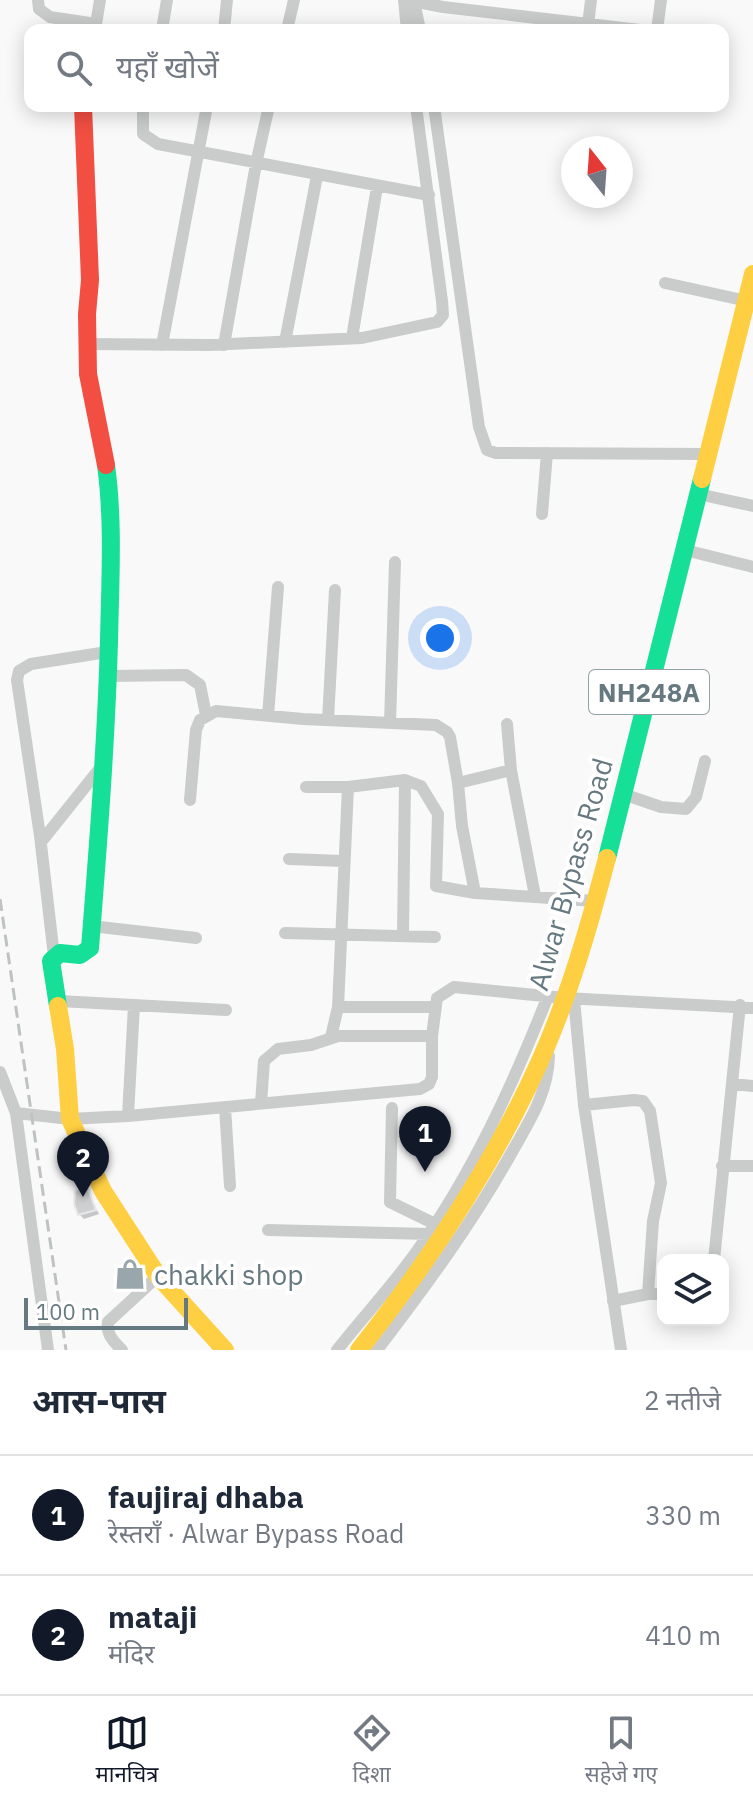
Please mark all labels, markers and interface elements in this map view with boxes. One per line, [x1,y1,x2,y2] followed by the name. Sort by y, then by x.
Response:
[24,24,729,112] search box
[52,46,96,90] icon: search
[116,47,219,86] text: यहाँ खोजें
[561,136,633,208] north arrow
[420,618,460,658] your location
[589,670,709,714] road number: NH248A
[519,754,621,994] street label: Alwar Bypass Road
[399,1106,451,1172] pin: 1
[57,1131,109,1197] pin: 2
[657,1254,729,1326] map controls
[657,1254,729,1326] button: layers
[154,1256,304,1293] place label: chakki shop
[113,1257,147,1291] shop icon: chakki shop
[24,1294,188,1330] scale bar
[36,1297,100,1326] text: 100 m
[32,1378,166,1422] text: आस-पास
[644,1383,721,1417] text: 2 नतीजे
[108,1477,304,1516] text: faujiraj dhaba
[50,1498,66,1532] text: 1
[645,1498,721,1532] text: 330 m
[108,1516,404,1550] text: रेस्तराँ · Alwar Bypass Road
[108,1597,197,1636] text: mataji
[50,1618,66,1652] text: 2
[645,1618,721,1652] text: 410 m
[108,1636,155,1670] text: मंदिर
[96,1711,158,1791] tab: मानचित्र
[350,1711,394,1791] tab: दिशा
[585,1711,657,1791] tab: सहेजे गए

